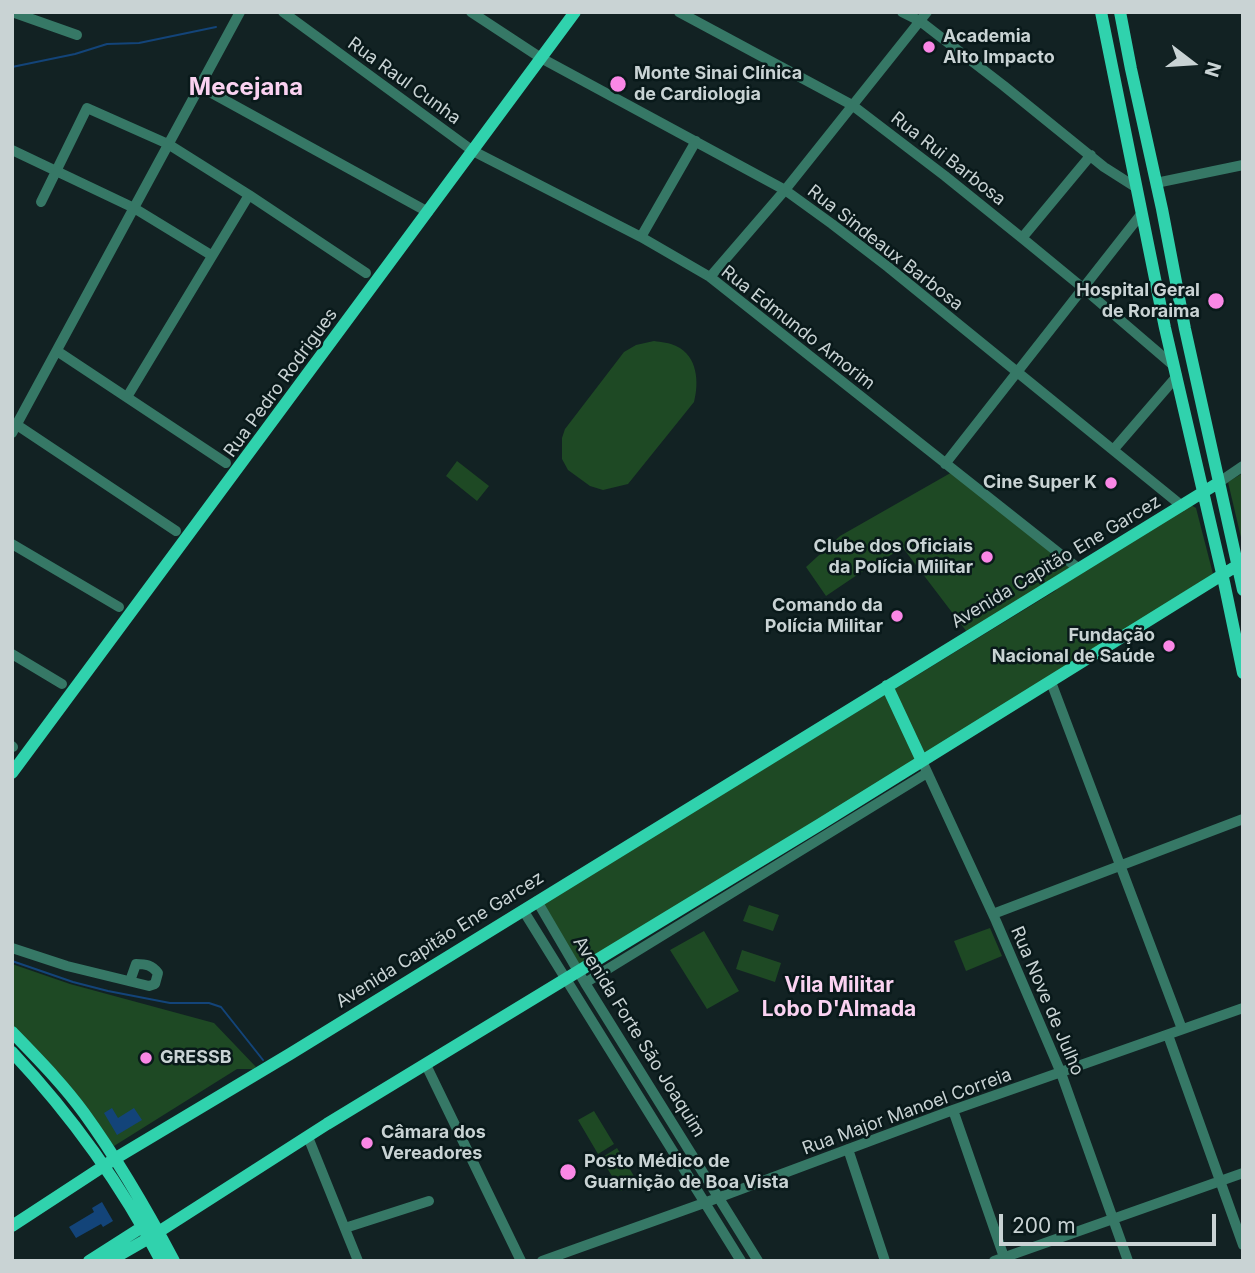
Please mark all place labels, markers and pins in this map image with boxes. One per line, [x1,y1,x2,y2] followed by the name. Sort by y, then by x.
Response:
[943,26,1055,68] place label: Academia Alto Impacto
[921,39,937,55] marker: Academia Alto Impacto
[634,63,802,106] place label: Monte Sinai Clínica de Cardiologia
[608,74,628,94] marker: Monte Sinai Clínica de Cardiologia
[1076,280,1200,322] place label: Hospital Geral de Roraima
[1206,291,1226,311] marker: Hospital Geral de Roraima
[983,472,1097,494] place label: Cine Super K
[1103,475,1119,491] marker: Cine Super K
[814,536,973,578] place label: Clube dos Oficiais da Polícia Militar
[979,549,995,565] marker: Clube dos Oficiais da Polícia Militar
[765,595,883,638] place label: Comando da Polícia Militar
[889,608,905,624] marker: Comando da Polícia Militar
[992,625,1155,668] place label: Fundação Nacional de Saúde
[1161,638,1177,654] marker: Fundação Nacional de Saúde
[160,1047,232,1069] place label: GRESSB
[138,1050,154,1066] marker: GRESSB
[381,1122,486,1164] place label: Câmara dos Vereadores
[359,1135,375,1151] marker: Câmara dos Vereadores
[584,1151,789,1194] place label: Posto Médico de Guarnição de Boa Vista
[558,1162,578,1182] marker: Posto Médico de Guarnição de Boa Vista

